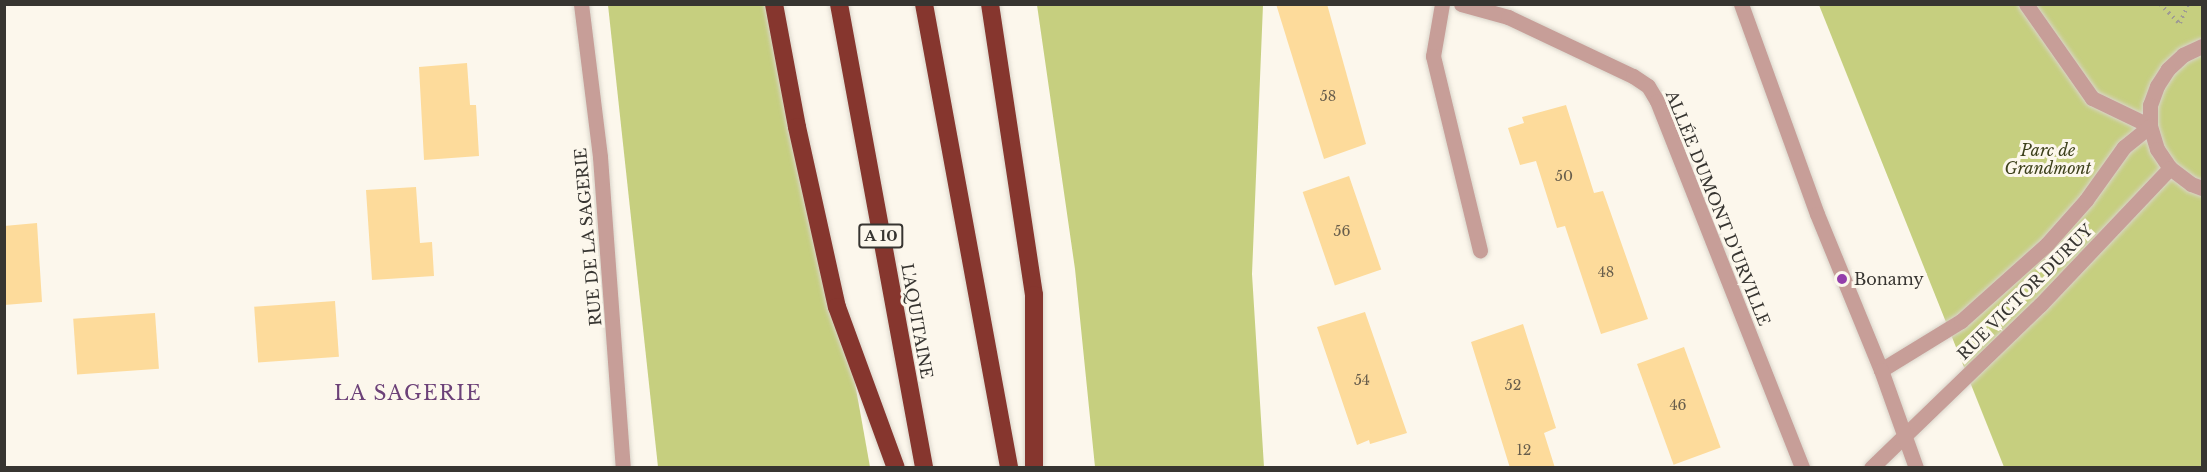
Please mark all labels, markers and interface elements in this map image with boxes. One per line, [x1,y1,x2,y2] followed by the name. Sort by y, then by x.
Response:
[1662,87,1774,329] street label: ALLÉE DUMONT D'URVILLE
[1320,88,1336,104] house number: 58
[2005,140,2091,178] park label: Parc de Grandmont
[571,147,605,327] street label: RUE DE LA SAGERIE
[1555,168,1573,184] house number: 50
[1953,220,2097,364] street label: RUE VICTOR DURUY
[1334,223,1350,239] house number: 56
[857,224,905,248] road number: A 10
[897,262,937,380] street label: L'AQUITAINE
[1598,264,1614,280] house number: 48
[1854,269,1924,289] place label: Bonamy
[1835,272,1849,286] marker: Bonamy
[1354,372,1370,388] house number: 54
[1505,377,1521,393] house number: 52
[334,381,482,405] district label: LA SAGERIE
[1669,397,1687,413] house number: 46
[1517,442,1531,458] house number: 12

